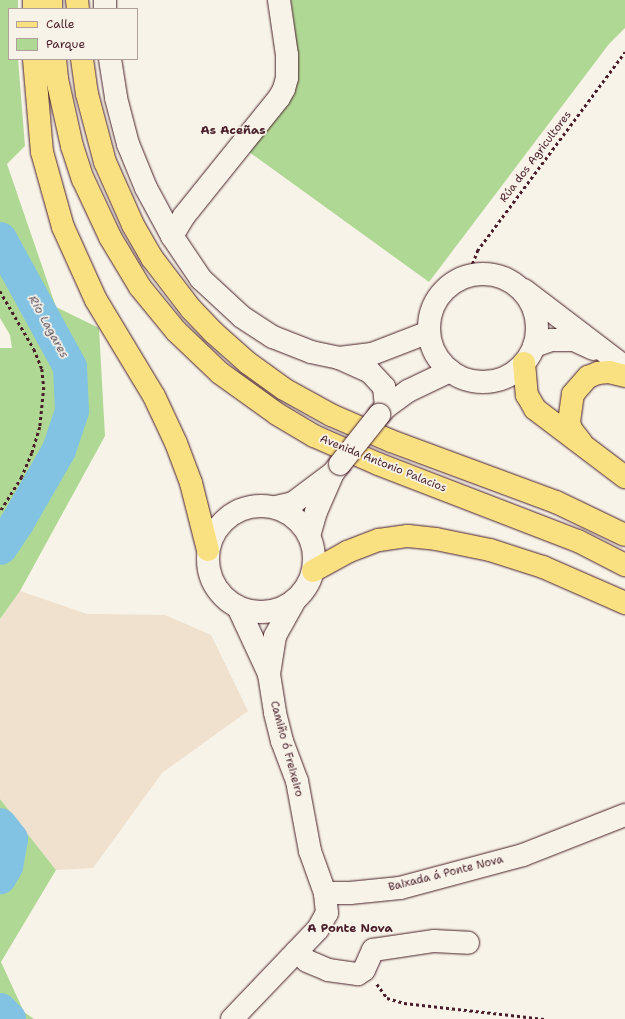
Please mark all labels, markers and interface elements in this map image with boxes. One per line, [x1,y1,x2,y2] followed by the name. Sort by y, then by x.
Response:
[8,8,138,60] legend
[46,16,75,32] text: Calle
[46,36,85,52] text: Parque
[497,109,575,205] street label: Rúa dos Agricultores
[200,124,266,138] district label: As Aceñas
[25,293,71,361] water label: Río Lagares
[318,433,448,495] street label: Avenida Antonio Palacios
[267,700,305,798] street label: Camiño ó Freixeiro
[387,853,505,895] street label: Baixada á Ponte Nova
[307,922,393,936] district label: A Ponte Nova

